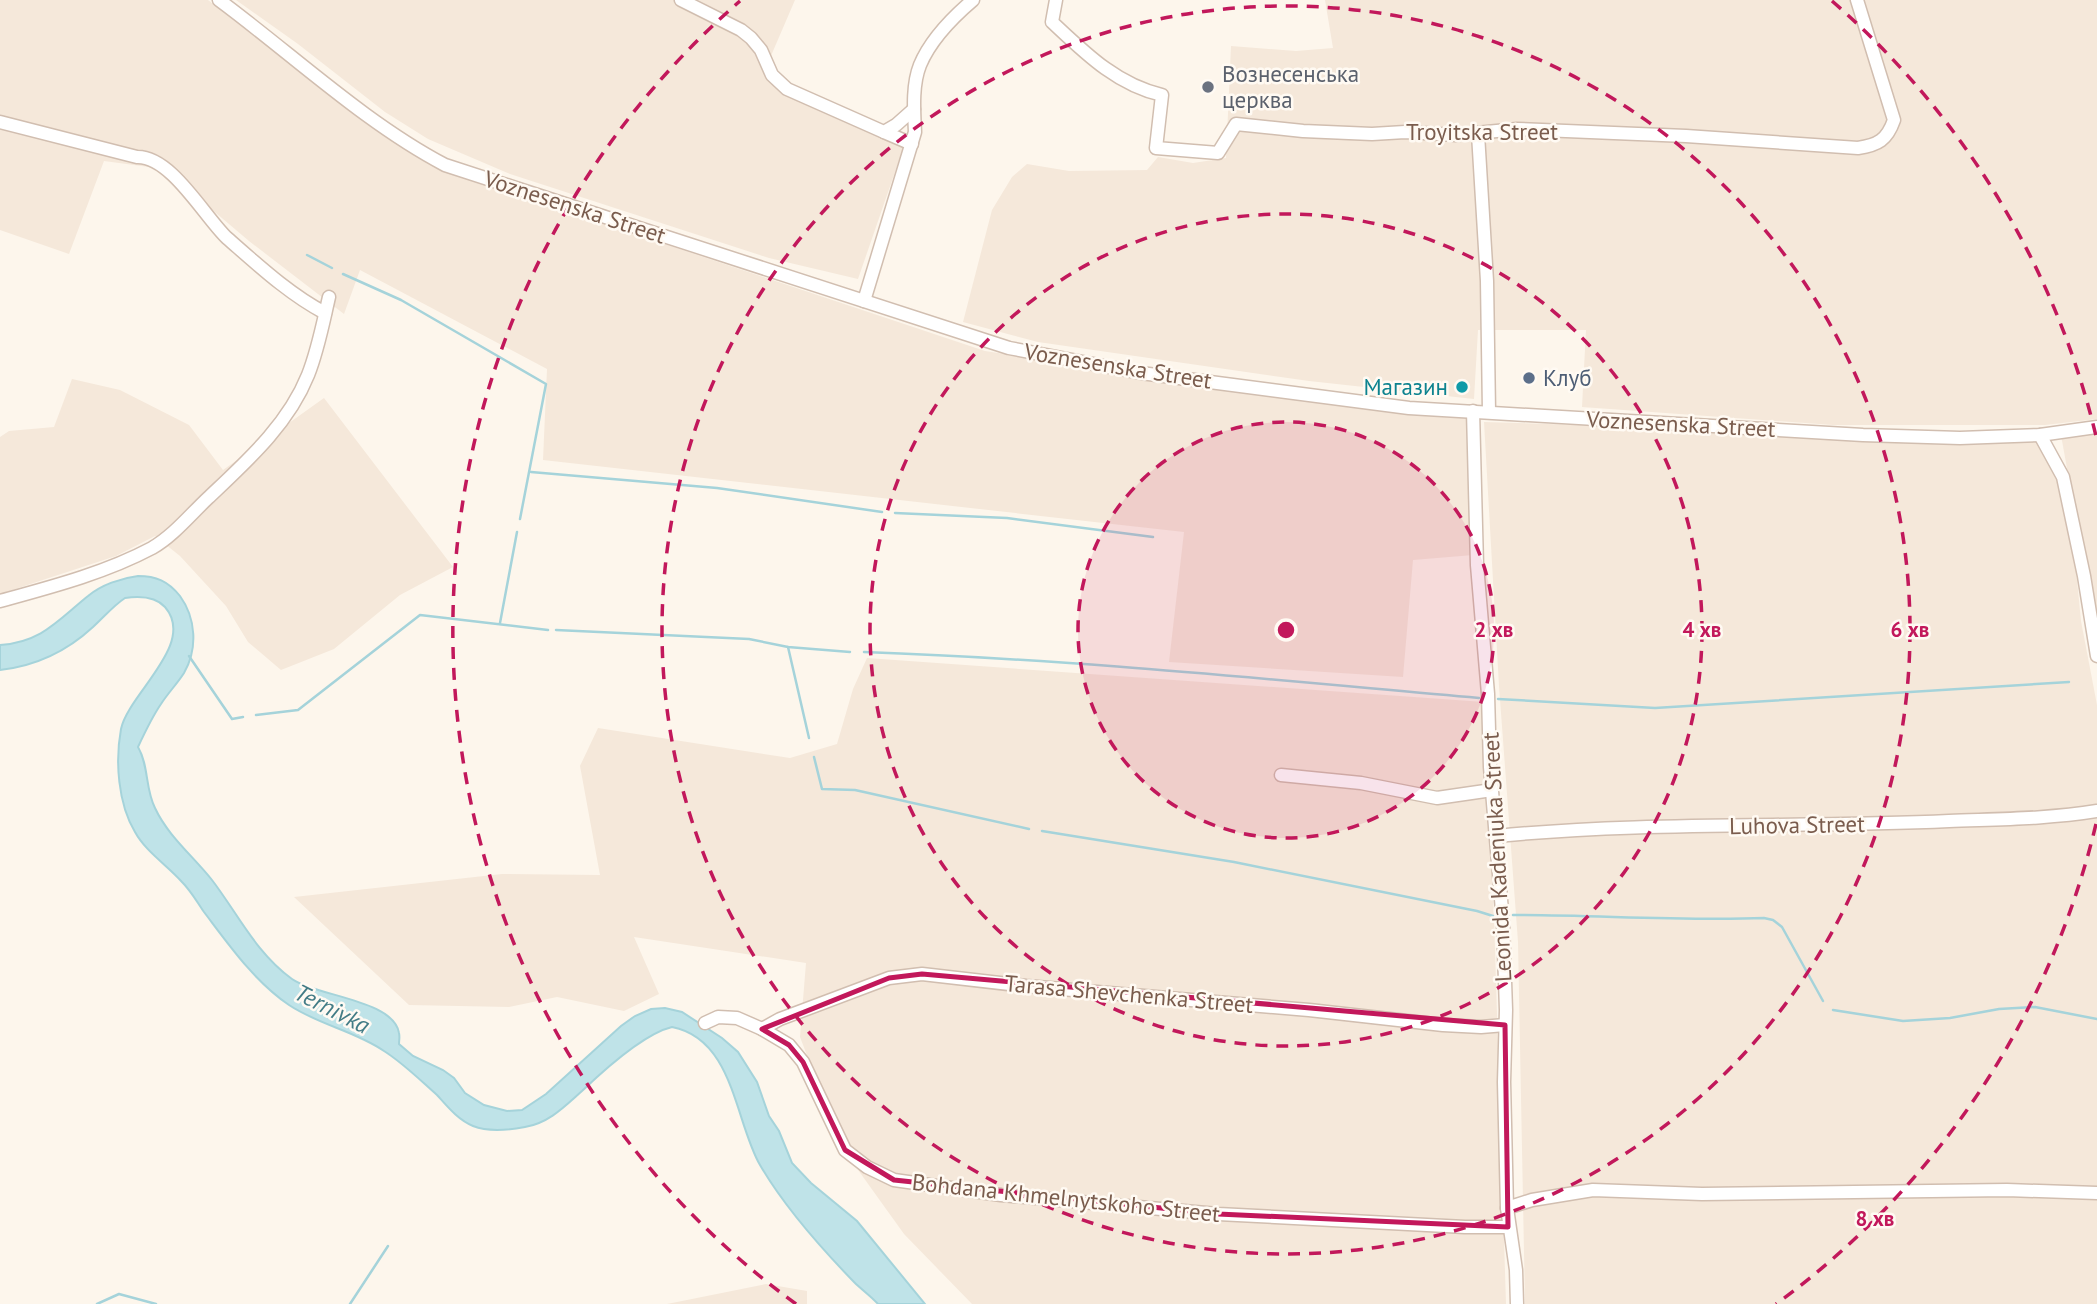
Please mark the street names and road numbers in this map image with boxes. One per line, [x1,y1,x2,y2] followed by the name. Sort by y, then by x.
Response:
[1406,117,1558,146] street label: Troyitska Street
[480,163,670,250] street label: Voznesenska Street
[1021,336,1214,395] street label: Voznesenska Street
[1585,404,1776,443] street label: Voznesenska Street
[1475,731,1518,983] street label: Leonida Kadeniuka Street
[1729,809,1865,840] street label: Luhova Street
[1003,968,1255,1019] street label: Tarasa Shevchenka Street
[911,1167,1222,1228] street label: Bohdana Khmelnytskoho Street

